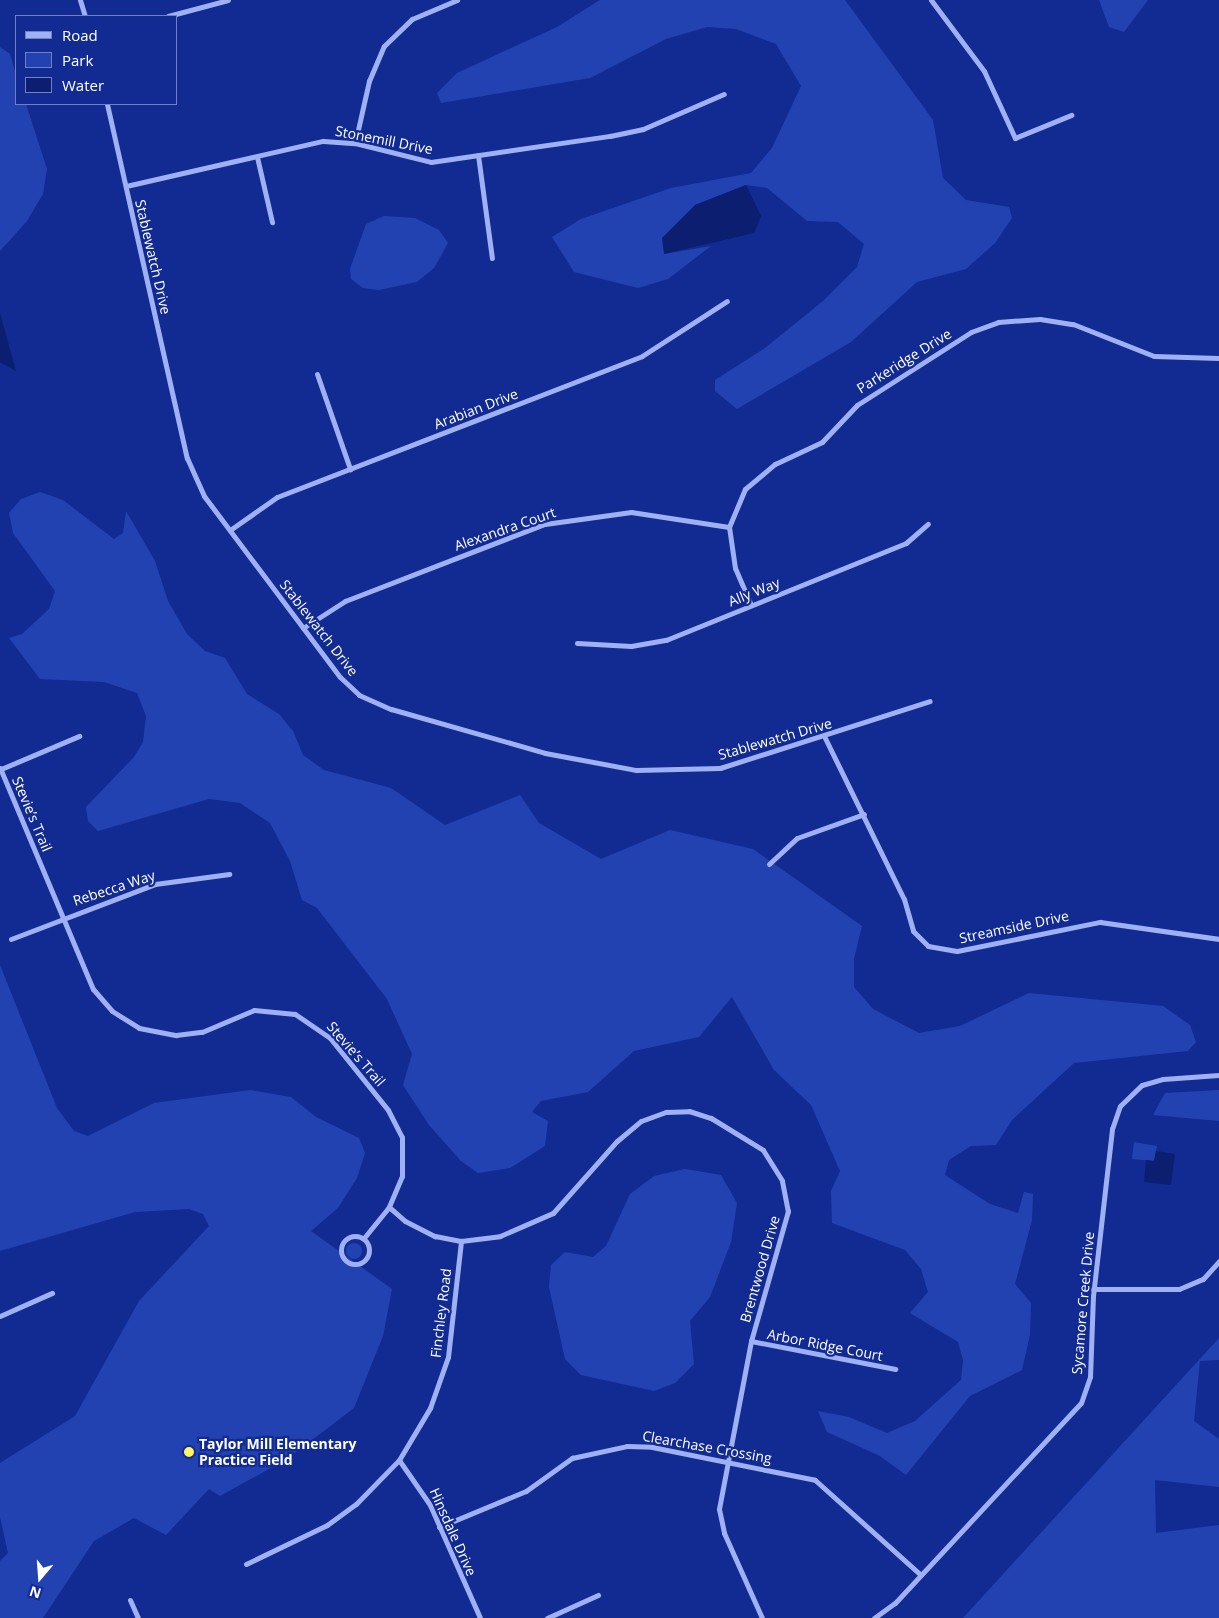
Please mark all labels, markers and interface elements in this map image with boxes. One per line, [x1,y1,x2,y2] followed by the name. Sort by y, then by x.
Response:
[15,15,178,105] legend
[62,25,98,45] text: Road
[62,50,93,70] text: Park
[62,75,104,95] text: Water
[334,122,434,158] street label: Stonemill Drive
[132,198,174,316] street label: Stablewatch Drive
[854,325,954,397] street label: Parkeridge Drive
[432,385,520,433] street label: Arabian Drive
[452,504,558,554] street label: Alexandra Court
[726,574,782,610] street label: Ally Way
[276,577,362,679] street label: Stablewatch Drive
[716,715,834,763] street label: Stablewatch Drive
[9,774,55,854] street label: Stevie’s Trail
[71,867,157,909] street label: Rebecca Way
[958,907,1070,947] street label: Streamside Drive
[323,1018,389,1090] street label: Stevie’s Trail
[737,1214,783,1324] street label: Brentwood Drive
[1068,1231,1098,1375] street label: Sycamore Creek Drive
[427,1267,455,1359] street label: Finchley Road
[766,1326,884,1364] street label: Arbor Ridge Court
[641,1427,773,1467] street label: Clearchase Crossing
[199,1436,357,1468] place label: Taylor Mill Elementary Practice Field
[183,1446,195,1458] marker: Taylor Mill Elementary Practice Field
[426,1485,480,1579] street label: Hinsdale Drive
[15,1553,65,1603] north arrow
[27,1582,44,1604] text: N

